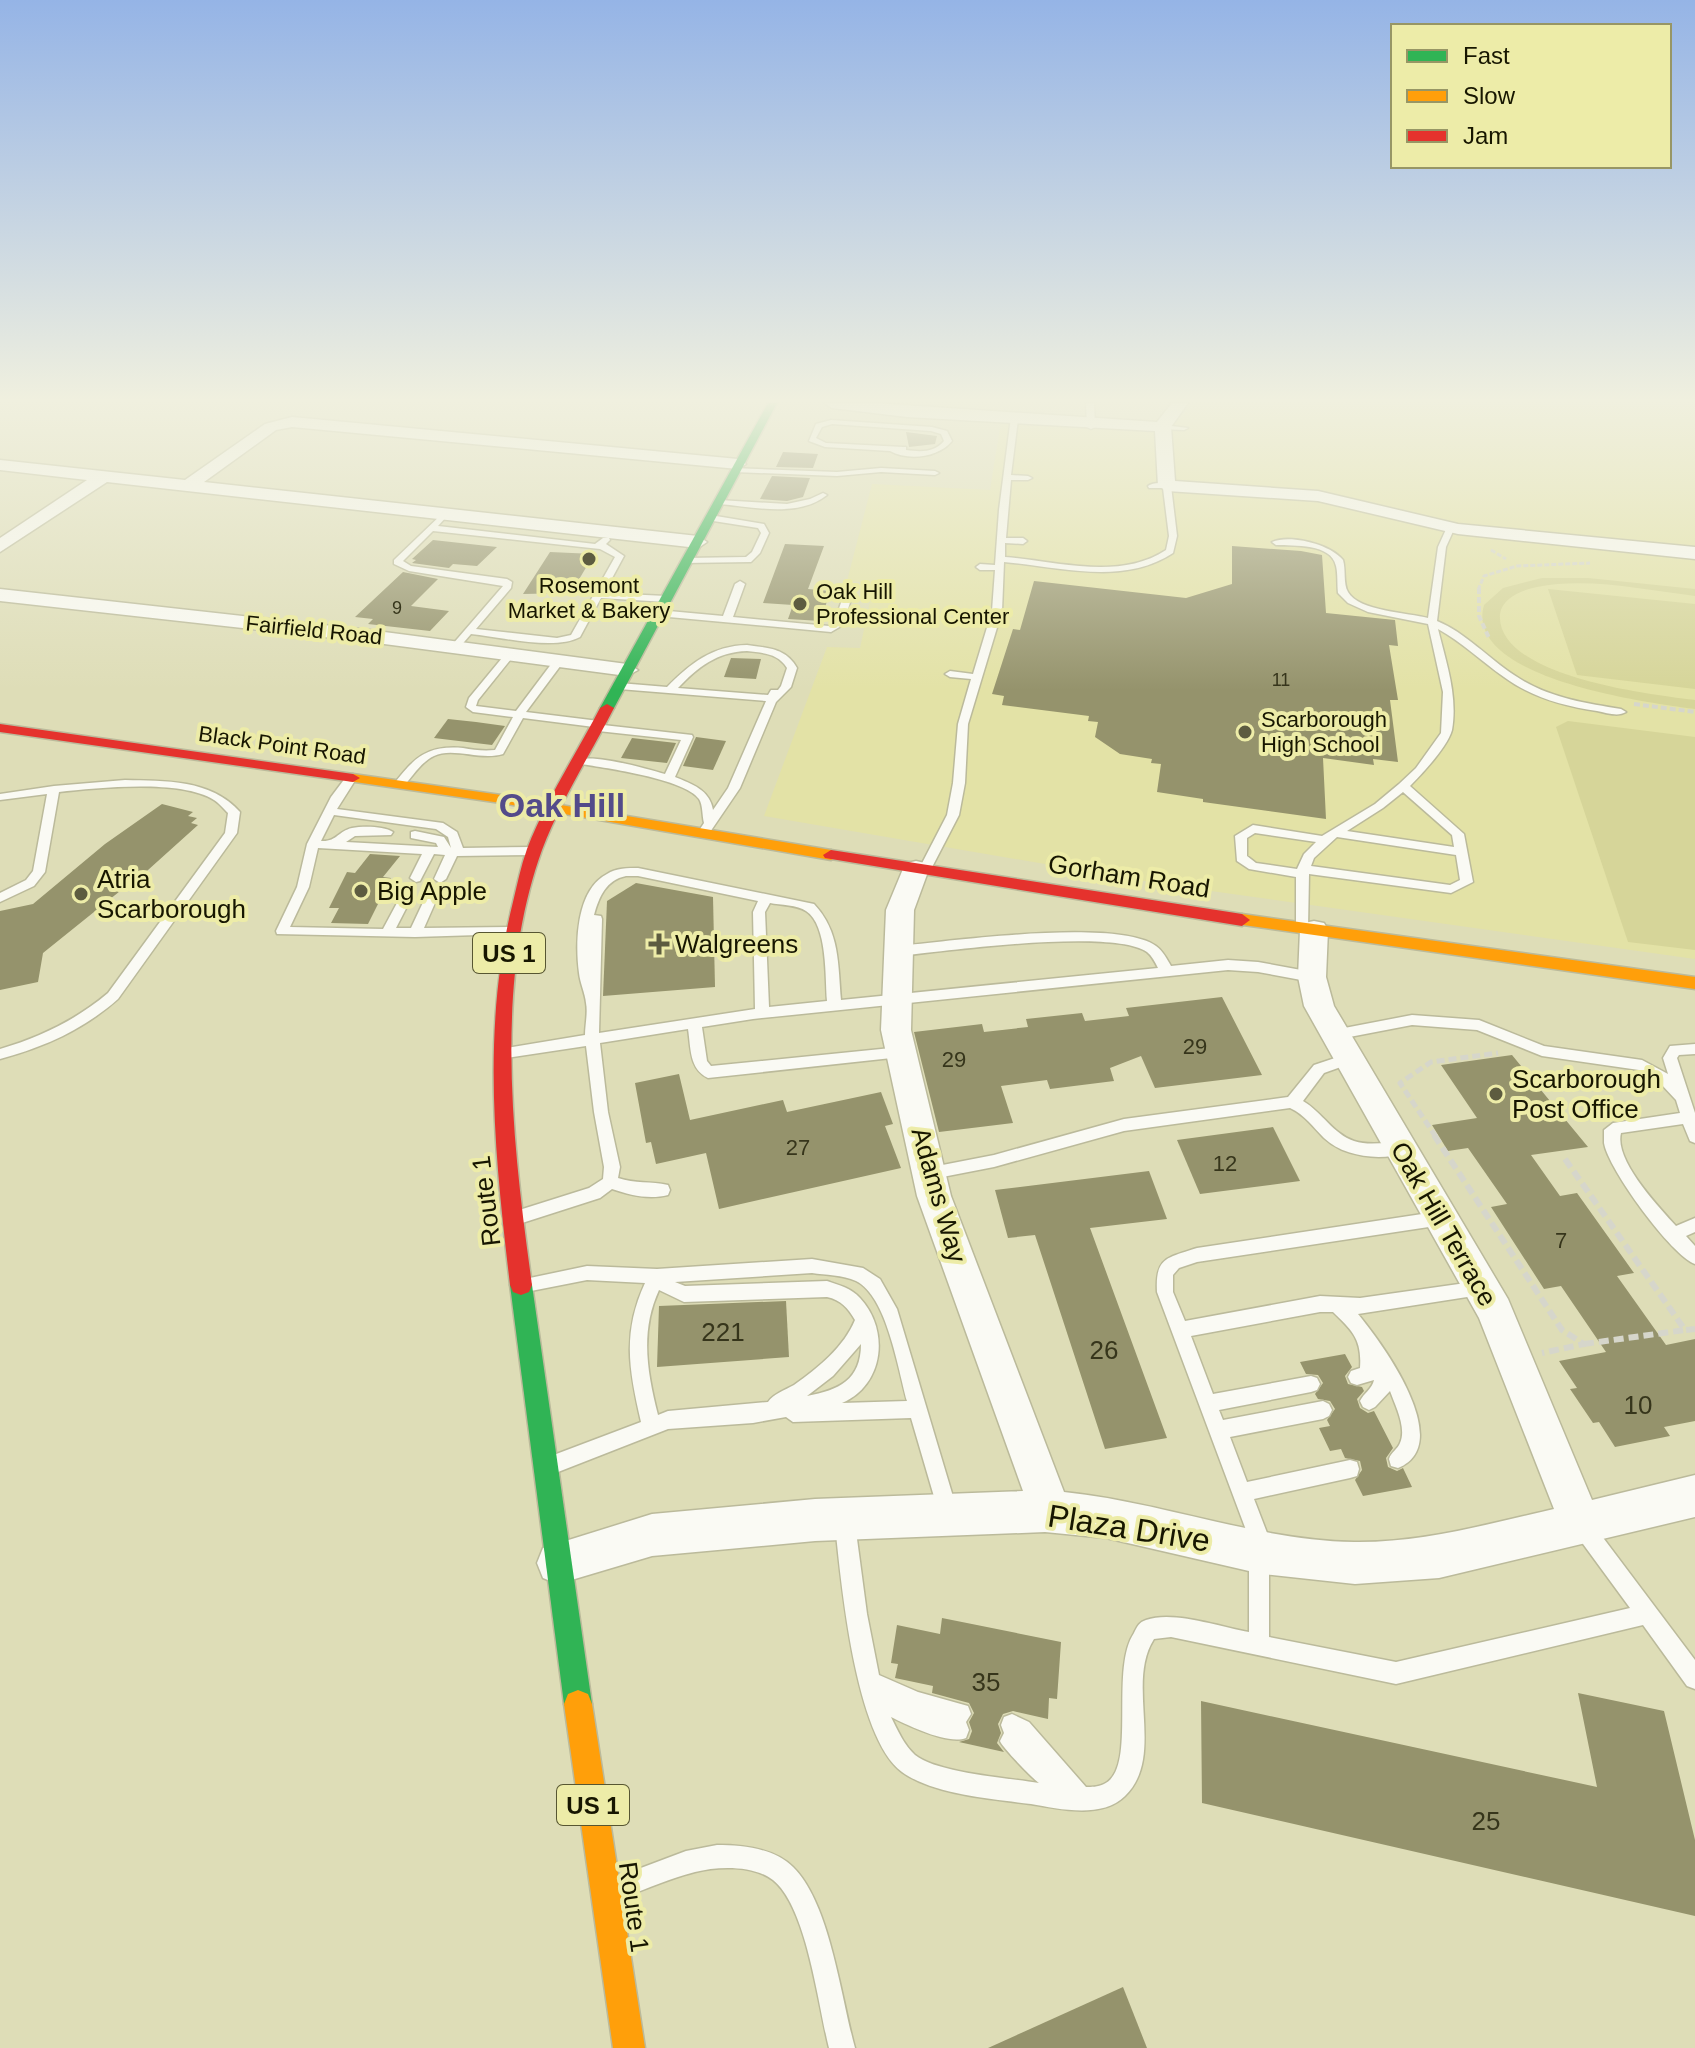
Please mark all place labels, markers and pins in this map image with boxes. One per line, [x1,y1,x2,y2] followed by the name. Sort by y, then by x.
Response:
[580,550,598,568] marker: Rosemont Market & Bakery
[508,573,670,623] place label: Rosemont Market & Bakery
[816,579,1009,629] place label: Oak Hill Professional Center
[791,595,809,613] marker: Oak Hill Professional Center
[1261,707,1387,757] place label: Scarborough High School
[1236,723,1254,741] marker: Scarborough High School
[97,864,246,924] place label: Atria Scarborough
[377,876,487,906] place label: Big Apple
[352,882,370,900] marker: Big Apple
[72,885,90,903] marker: Atria Scarborough
[675,929,798,959] place label: Walgreens
[650,935,668,953] marker: Walgreens
[1512,1064,1661,1124] place label: Scarborough Post Office
[1487,1085,1505,1103] marker: Scarborough Post Office

